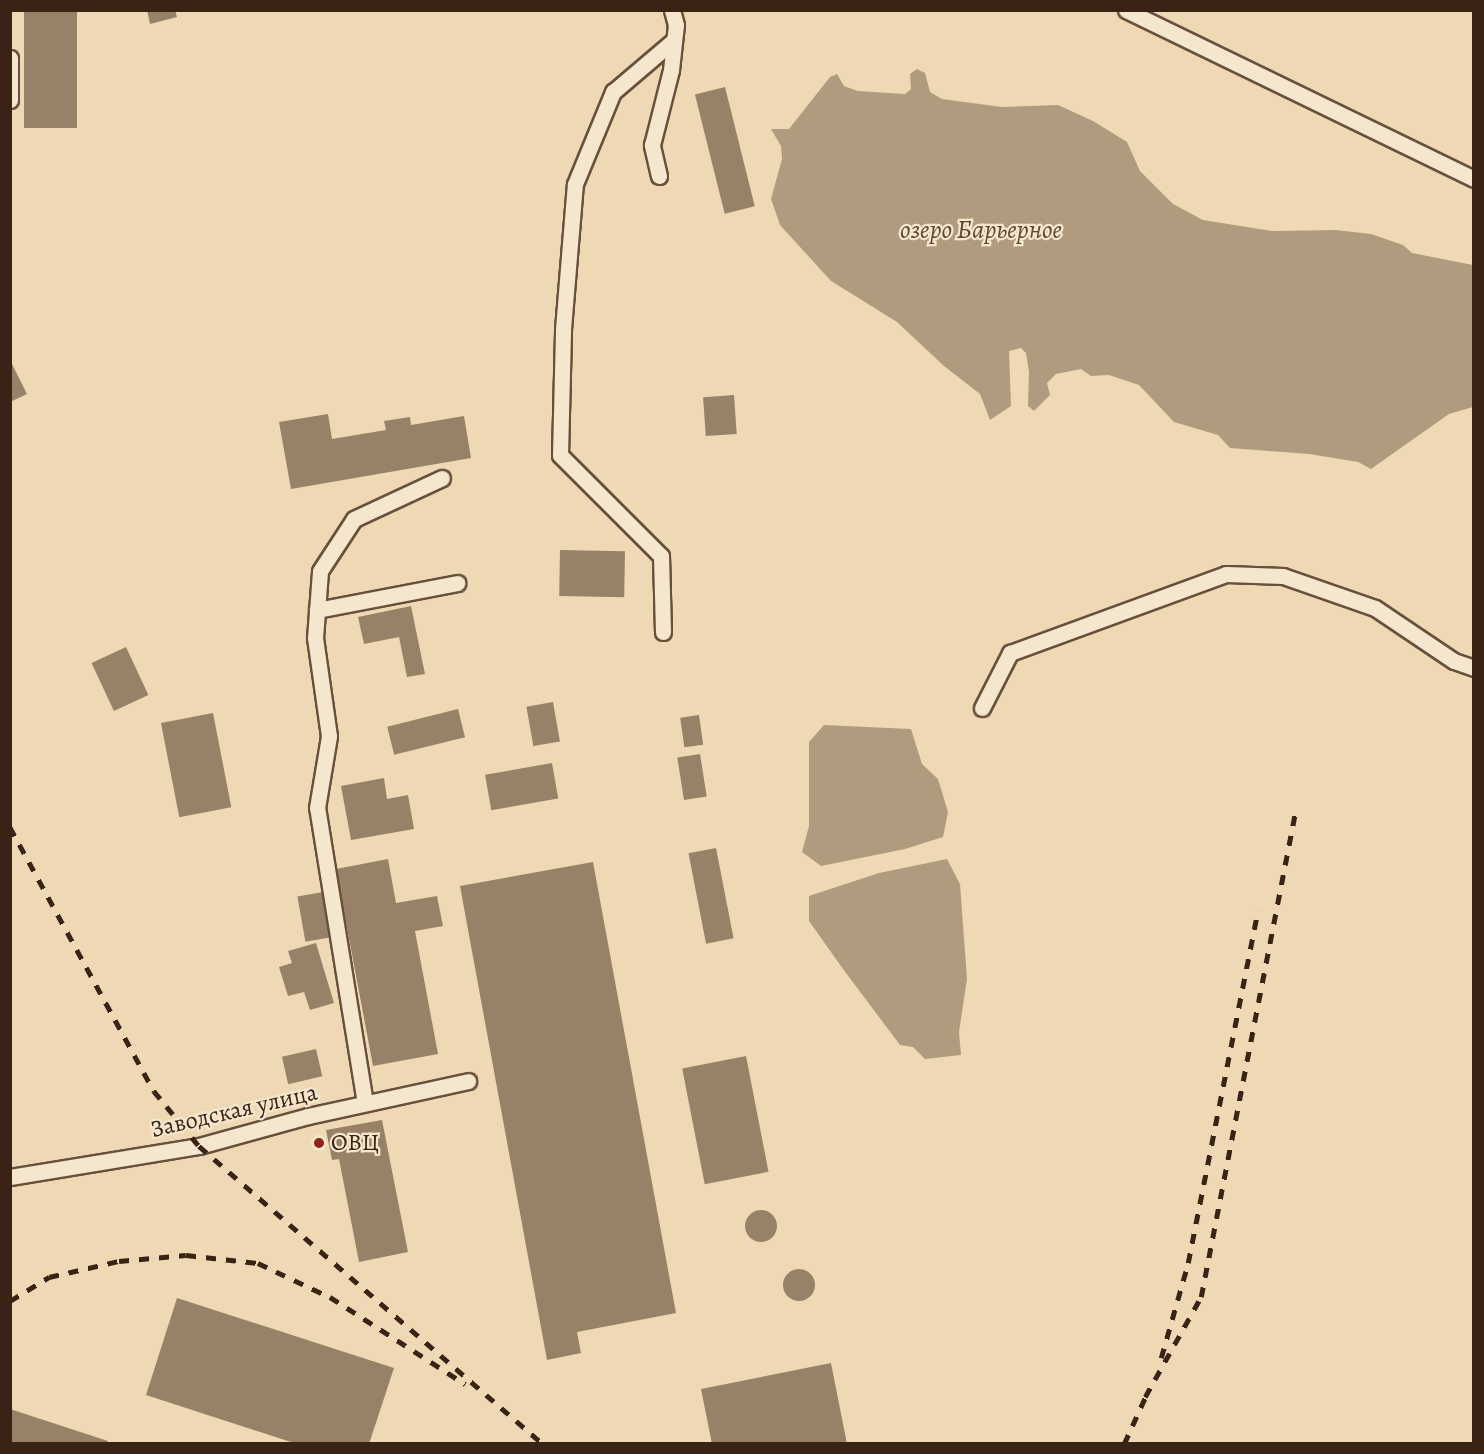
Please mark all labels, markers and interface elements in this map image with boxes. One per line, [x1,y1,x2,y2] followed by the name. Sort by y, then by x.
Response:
[900,214,1062,246] water label: озеро Барьерное
[148,1078,320,1144] street label: Заводская улица
[331,1129,379,1157] place label: ОВЦ
[312,1136,326,1150] marker: ОВЦ

